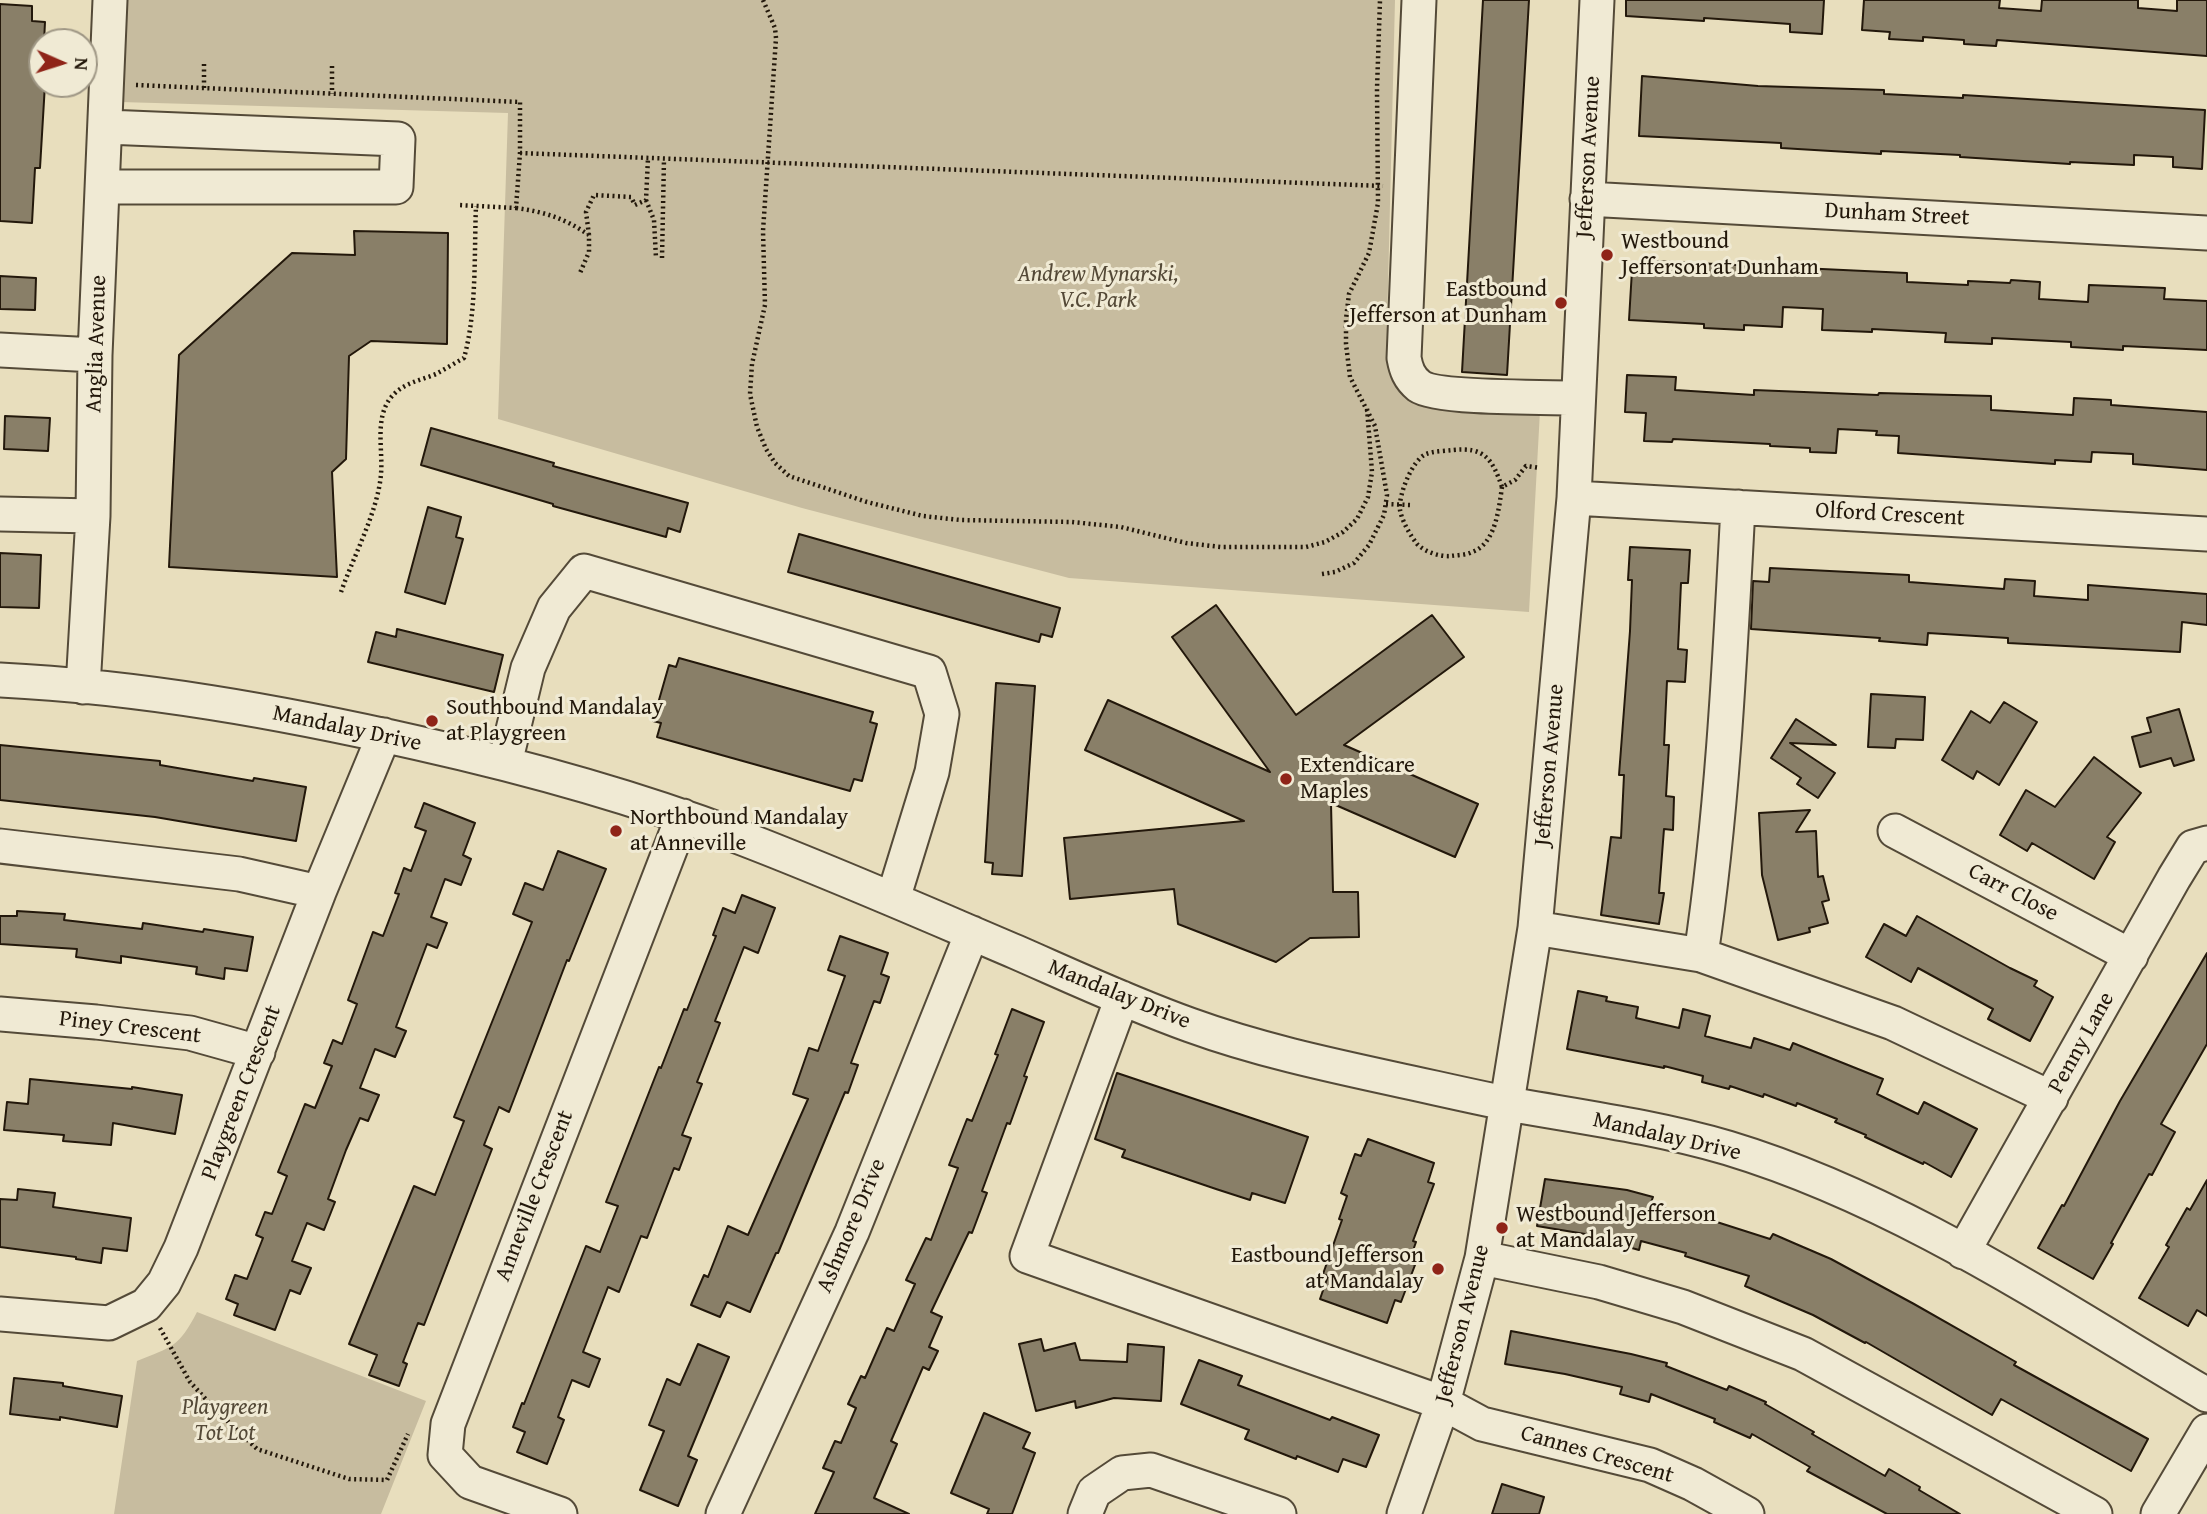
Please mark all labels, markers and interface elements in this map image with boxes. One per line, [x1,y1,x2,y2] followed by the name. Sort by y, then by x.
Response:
[28,28,98,98] north arrow
[68,57,96,71] text: N
[1571,75,1607,239] street label: Jefferson Avenue
[1824,197,1970,233] street label: Dunham Street
[1621,228,1819,282] place label: Westbound Jefferson at Dunham
[1599,247,1615,263] marker: Westbound Jefferson at Dunham
[1018,261,1178,315] park label: Andrew Mynarski, V.C. Park
[81,275,113,413] street label: Anglia Avenue
[1349,276,1547,330] place label: Eastbound Jefferson at Dunham
[1553,295,1569,311] marker: Eastbound Jefferson at Dunham
[1815,497,1965,533] street label: Olford Crescent
[1529,683,1571,847] street label: Jefferson Avenue
[446,694,663,748] place label: Southbound Mandalay at Playgreen
[270,700,424,758] street label: Mandalay Drive
[424,713,440,729] marker: Southbound Mandalay at Playgreen
[1300,752,1415,806] place label: Extendicare Maples
[1278,771,1294,787] marker: Extendicare Maples
[630,804,848,858] place label: Northbound Mandalay at Anneville
[608,823,624,839] marker: Northbound Mandalay at Anneville
[1963,858,2063,928] street label: Carr Close
[1044,954,1194,1036] street label: Mandalay Drive
[2043,988,2121,1098] street label: Penny Lane
[196,1002,288,1184] street label: Playgreen Crescent
[58,1006,202,1050] street label: Piney Crescent
[490,1107,580,1285] street label: Anneville Crescent
[1590,1107,1744,1167] street label: Mandalay Drive
[811,1155,893,1297] street label: Ashmore Drive
[1516,1201,1716,1255] place label: Westbound Jefferson at Mandalay
[1494,1220,1510,1236] marker: Westbound Jefferson at Mandalay
[1231,1242,1424,1296] place label: Eastbound Jefferson at Mandalay
[1430,1242,1496,1406] street label: Jefferson Avenue
[1430,1261,1446,1277] marker: Eastbound Jefferson at Mandalay
[182,1394,268,1448] park label: Playgreen Tot Lot
[1517,1420,1677,1490] street label: Cannes Crescent

